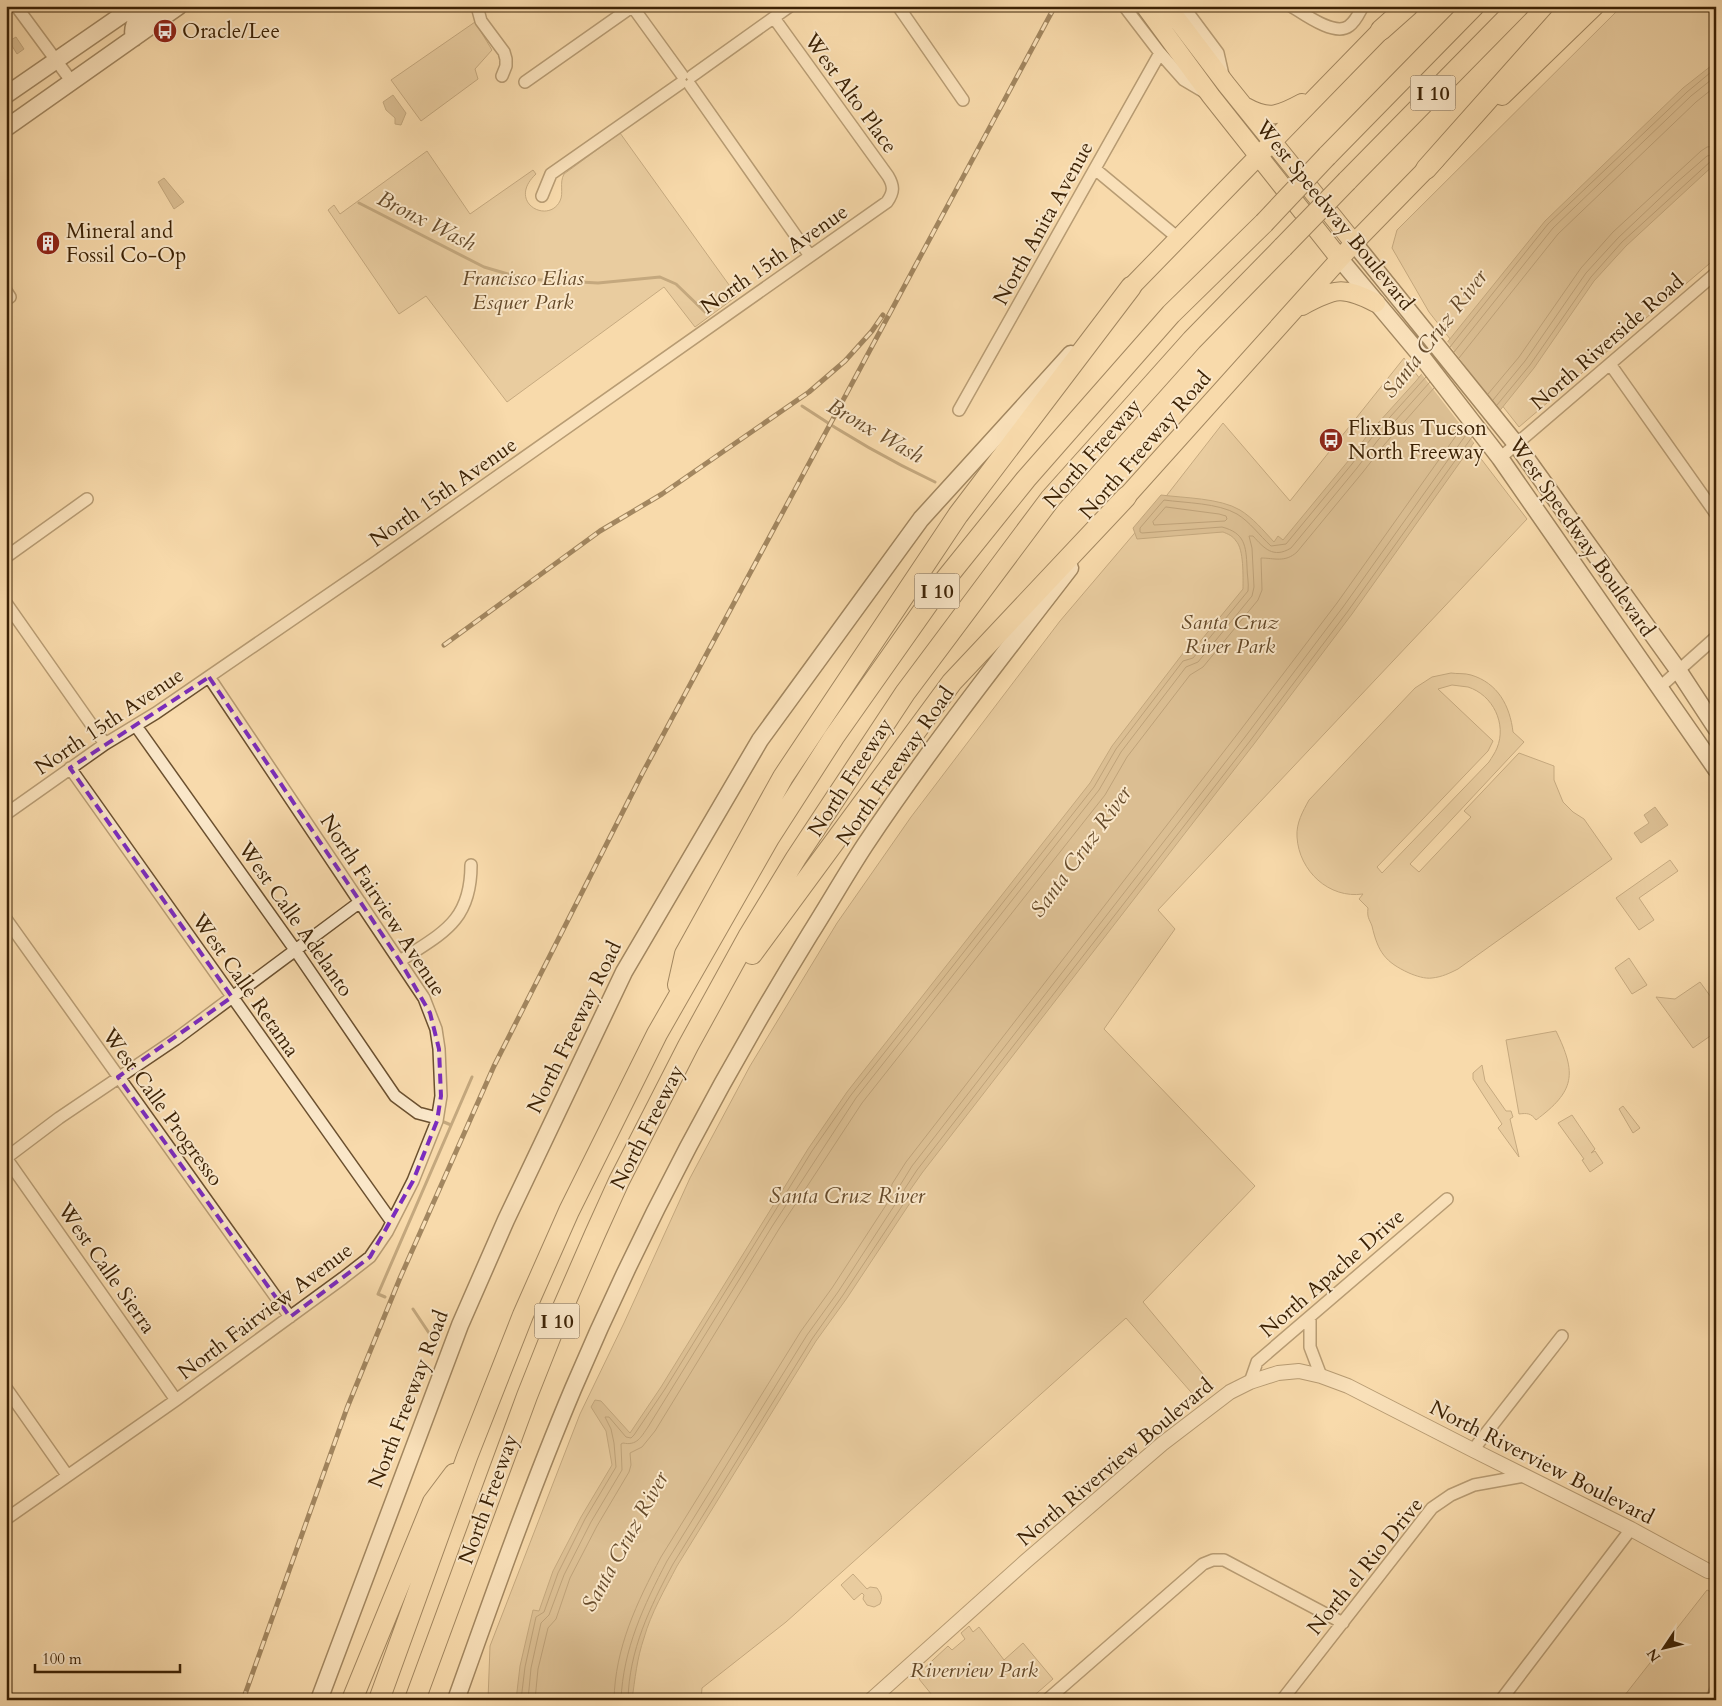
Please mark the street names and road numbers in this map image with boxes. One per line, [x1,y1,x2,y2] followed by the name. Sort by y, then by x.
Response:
[797,27,904,159] street label: West Alto Place
[1410,76,1456,110] road number: I 10
[1248,113,1421,317] street label: West Speedway Boulevard
[986,136,1100,310] street label: North Anita Avenue
[695,198,854,321] street label: North 15th Avenue
[1524,268,1690,417] street label: North Riverside Road
[1074,366,1216,524] street label: North Freeway Road
[1038,393,1146,513] street label: North Freeway
[364,431,523,554] street label: North 15th Avenue
[1501,431,1661,643] street label: West Speedway Boulevard
[914,574,960,608] road number: I 10
[29,661,190,782] street label: North 15th Avenue
[831,682,959,850] street label: North Freeway Road
[802,713,898,841] street label: North Freeway
[313,808,452,1002] street label: North Fairview Avenue
[231,835,360,1003] street label: West Calle Adelanto
[184,907,306,1063] street label: West Calle Retama
[520,936,629,1118] street label: North Freeway Road
[95,1022,230,1192] street label: West Calle Progresso
[604,1060,691,1195] street label: North Freeway
[50,1196,162,1339] street label: West Calle Sierra
[1254,1202,1411,1344] street label: North Apache Drive
[172,1236,359,1387] street label: North Fairview Avenue
[534,1304,580,1338] road number: I 10
[361,1306,456,1492] street label: North Freeway Road
[1011,1372,1220,1553] street label: North Riverview Boulevard
[1425,1393,1659,1532] street label: North Riverview Boulevard
[452,1430,525,1568] street label: North Freeway
[1301,1491,1430,1641] street label: North el Rio Drive

